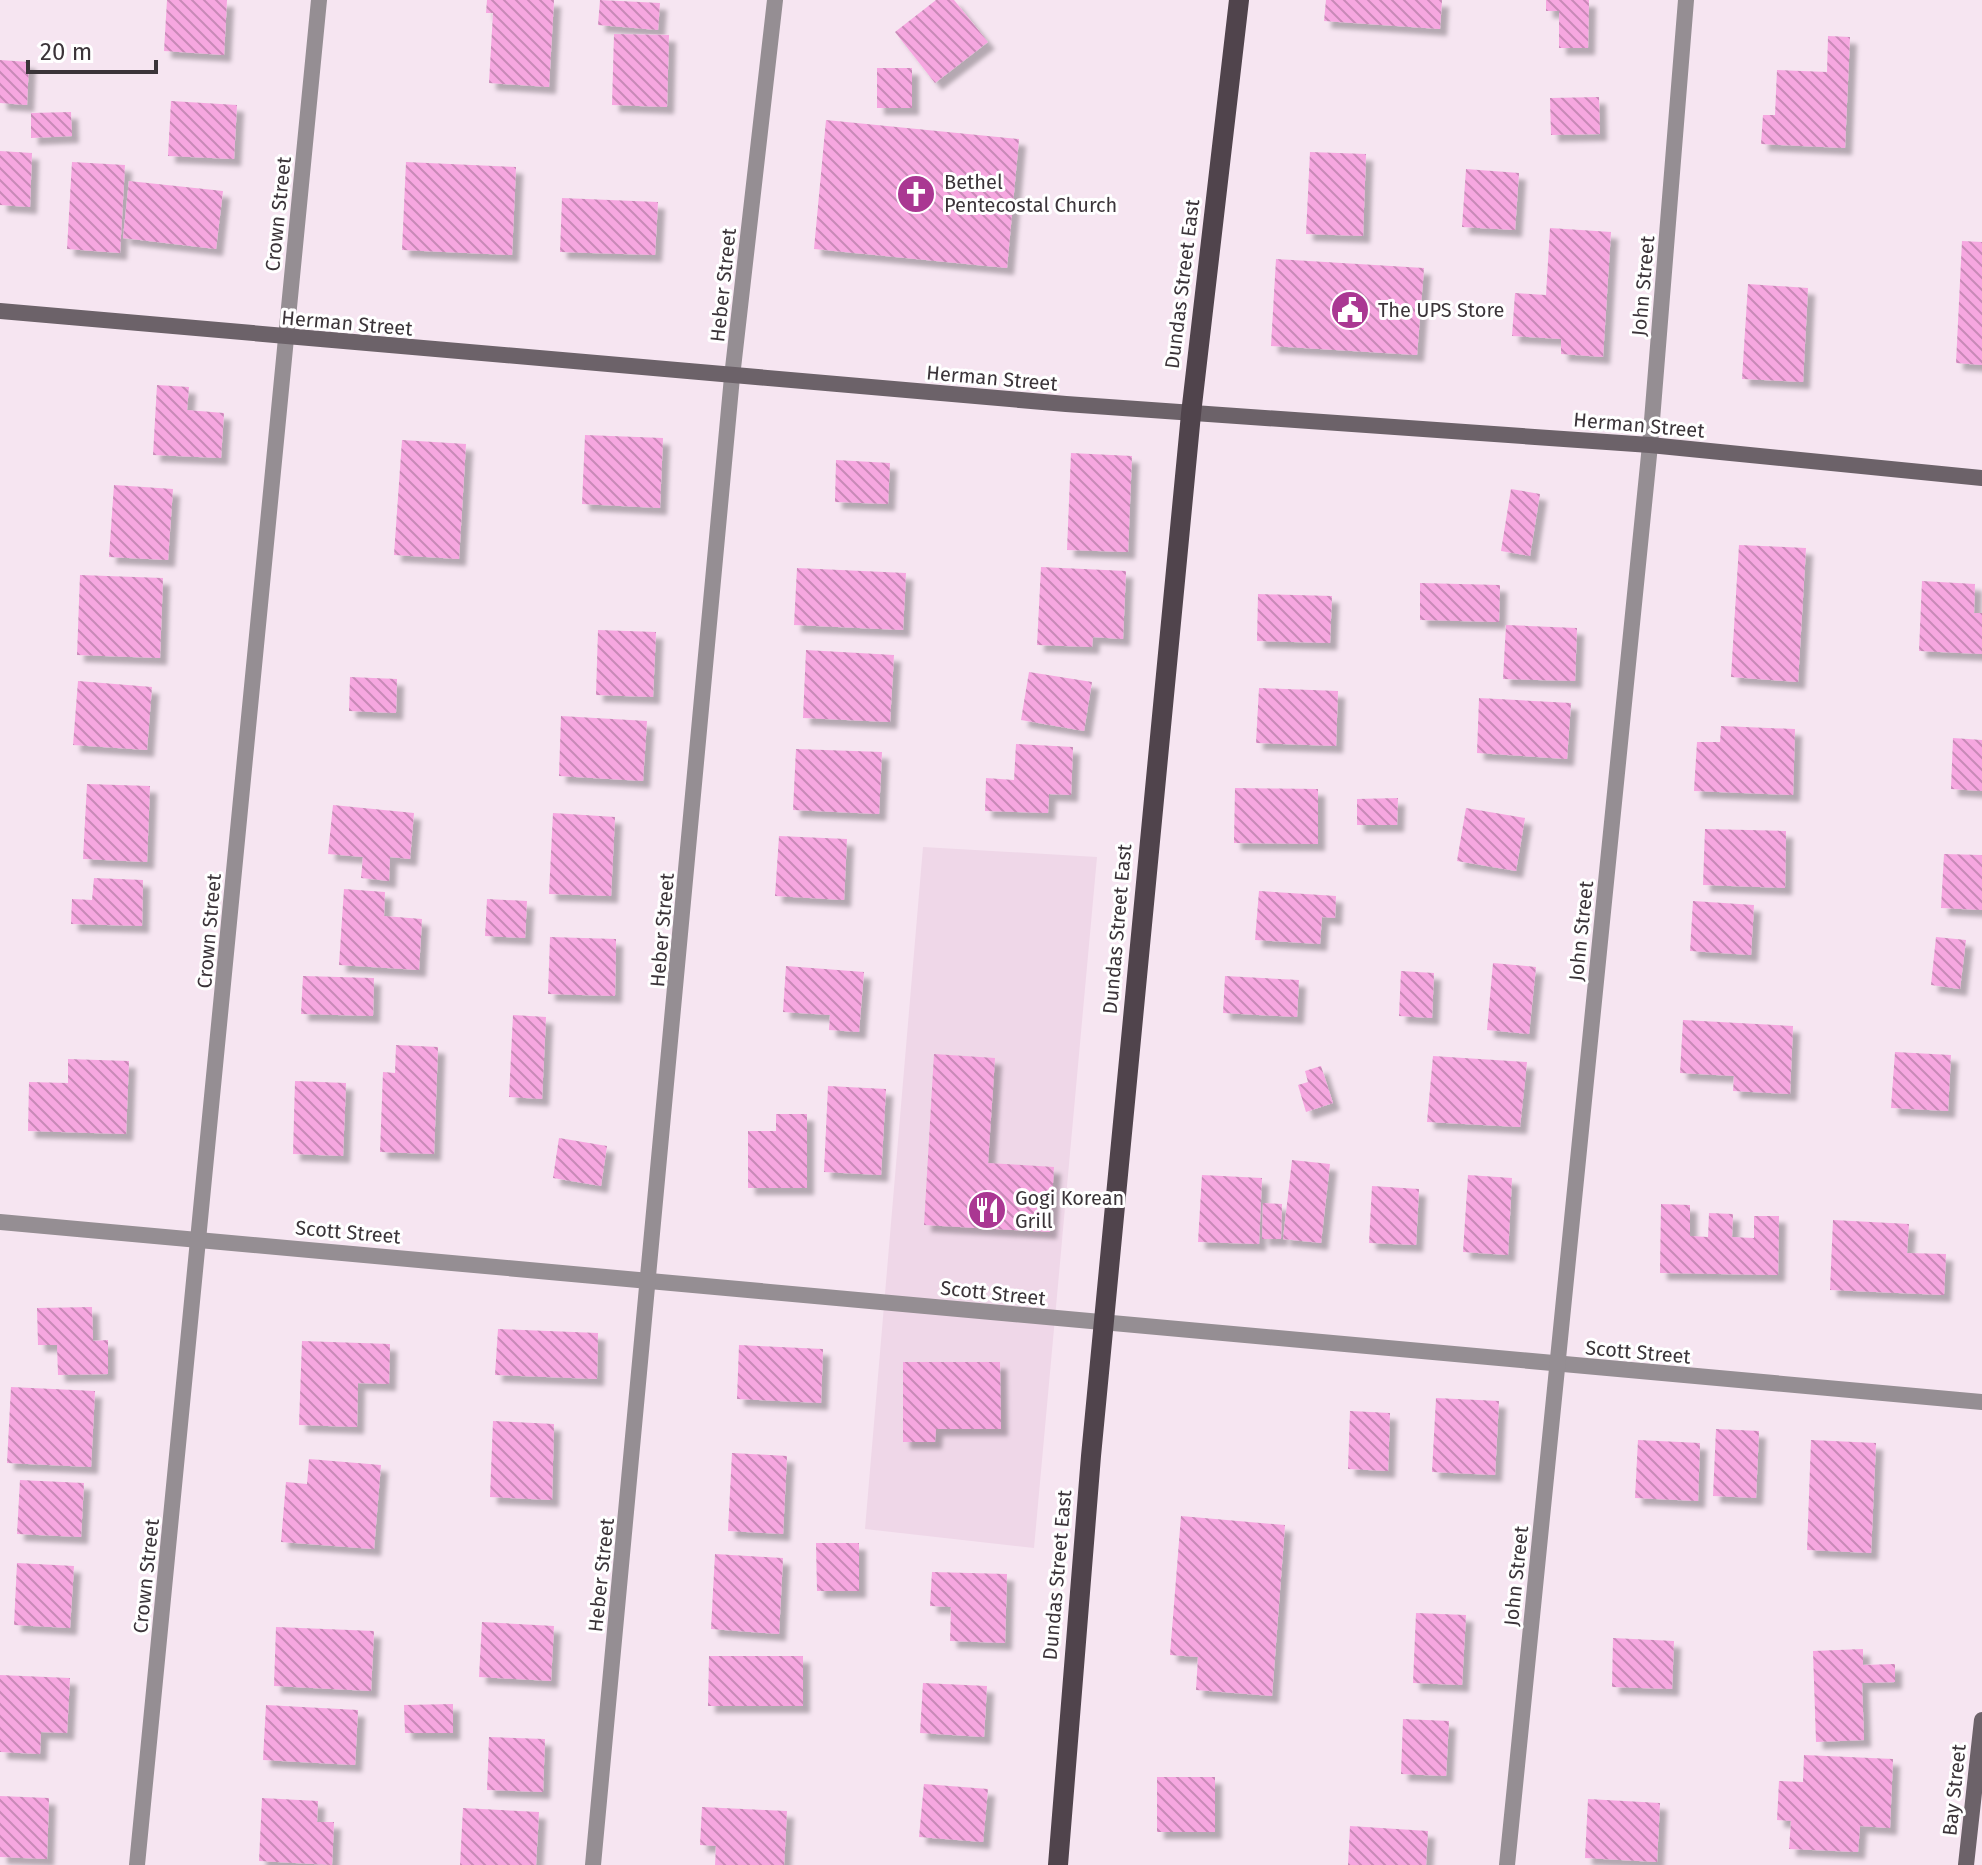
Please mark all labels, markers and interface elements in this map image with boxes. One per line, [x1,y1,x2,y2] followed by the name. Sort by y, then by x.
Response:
[28,24,156,74] scale bar
[40,38,92,66] text: 20 m
[260,155,296,273] street label: Crown Street
[944,170,1117,217] place label: Bethel Pentecostal Church
[895,173,937,215] church icon: Bethel Pentecostal Church
[1160,197,1204,370] street label: Dundas Street East
[705,226,741,343] street label: Heber Street
[1627,234,1659,337] street label: John Street
[1329,289,1371,331] public building icon: The UPS Store
[1378,298,1504,322] place label: The UPS Store
[280,305,414,341] street label: Herman Street
[925,360,1059,396] street label: Herman Street
[1572,407,1706,443] street label: Herman Street
[1098,842,1136,1015] street label: Dundas Street East
[645,871,679,988] street label: Heber Street
[192,872,226,989] street label: Crown Street
[1564,879,1598,982] street label: John Street
[1015,1186,1124,1233] place label: Gogi Korean Grill
[966,1189,1008,1231] restaurant icon: Gogi Korean Grill
[294,1215,402,1249] street label: Scott Street
[939,1276,1048,1311] street label: Scott Street
[1584,1335,1692,1369] street label: Scott Street
[1038,1488,1076,1661] street label: Dundas Street East
[583,1516,619,1633] street label: Heber Street
[128,1517,164,1635] street label: Crown Street
[1499,1524,1533,1627] street label: John Street
[1937,1742,1971,1837] street label: Bay Street

